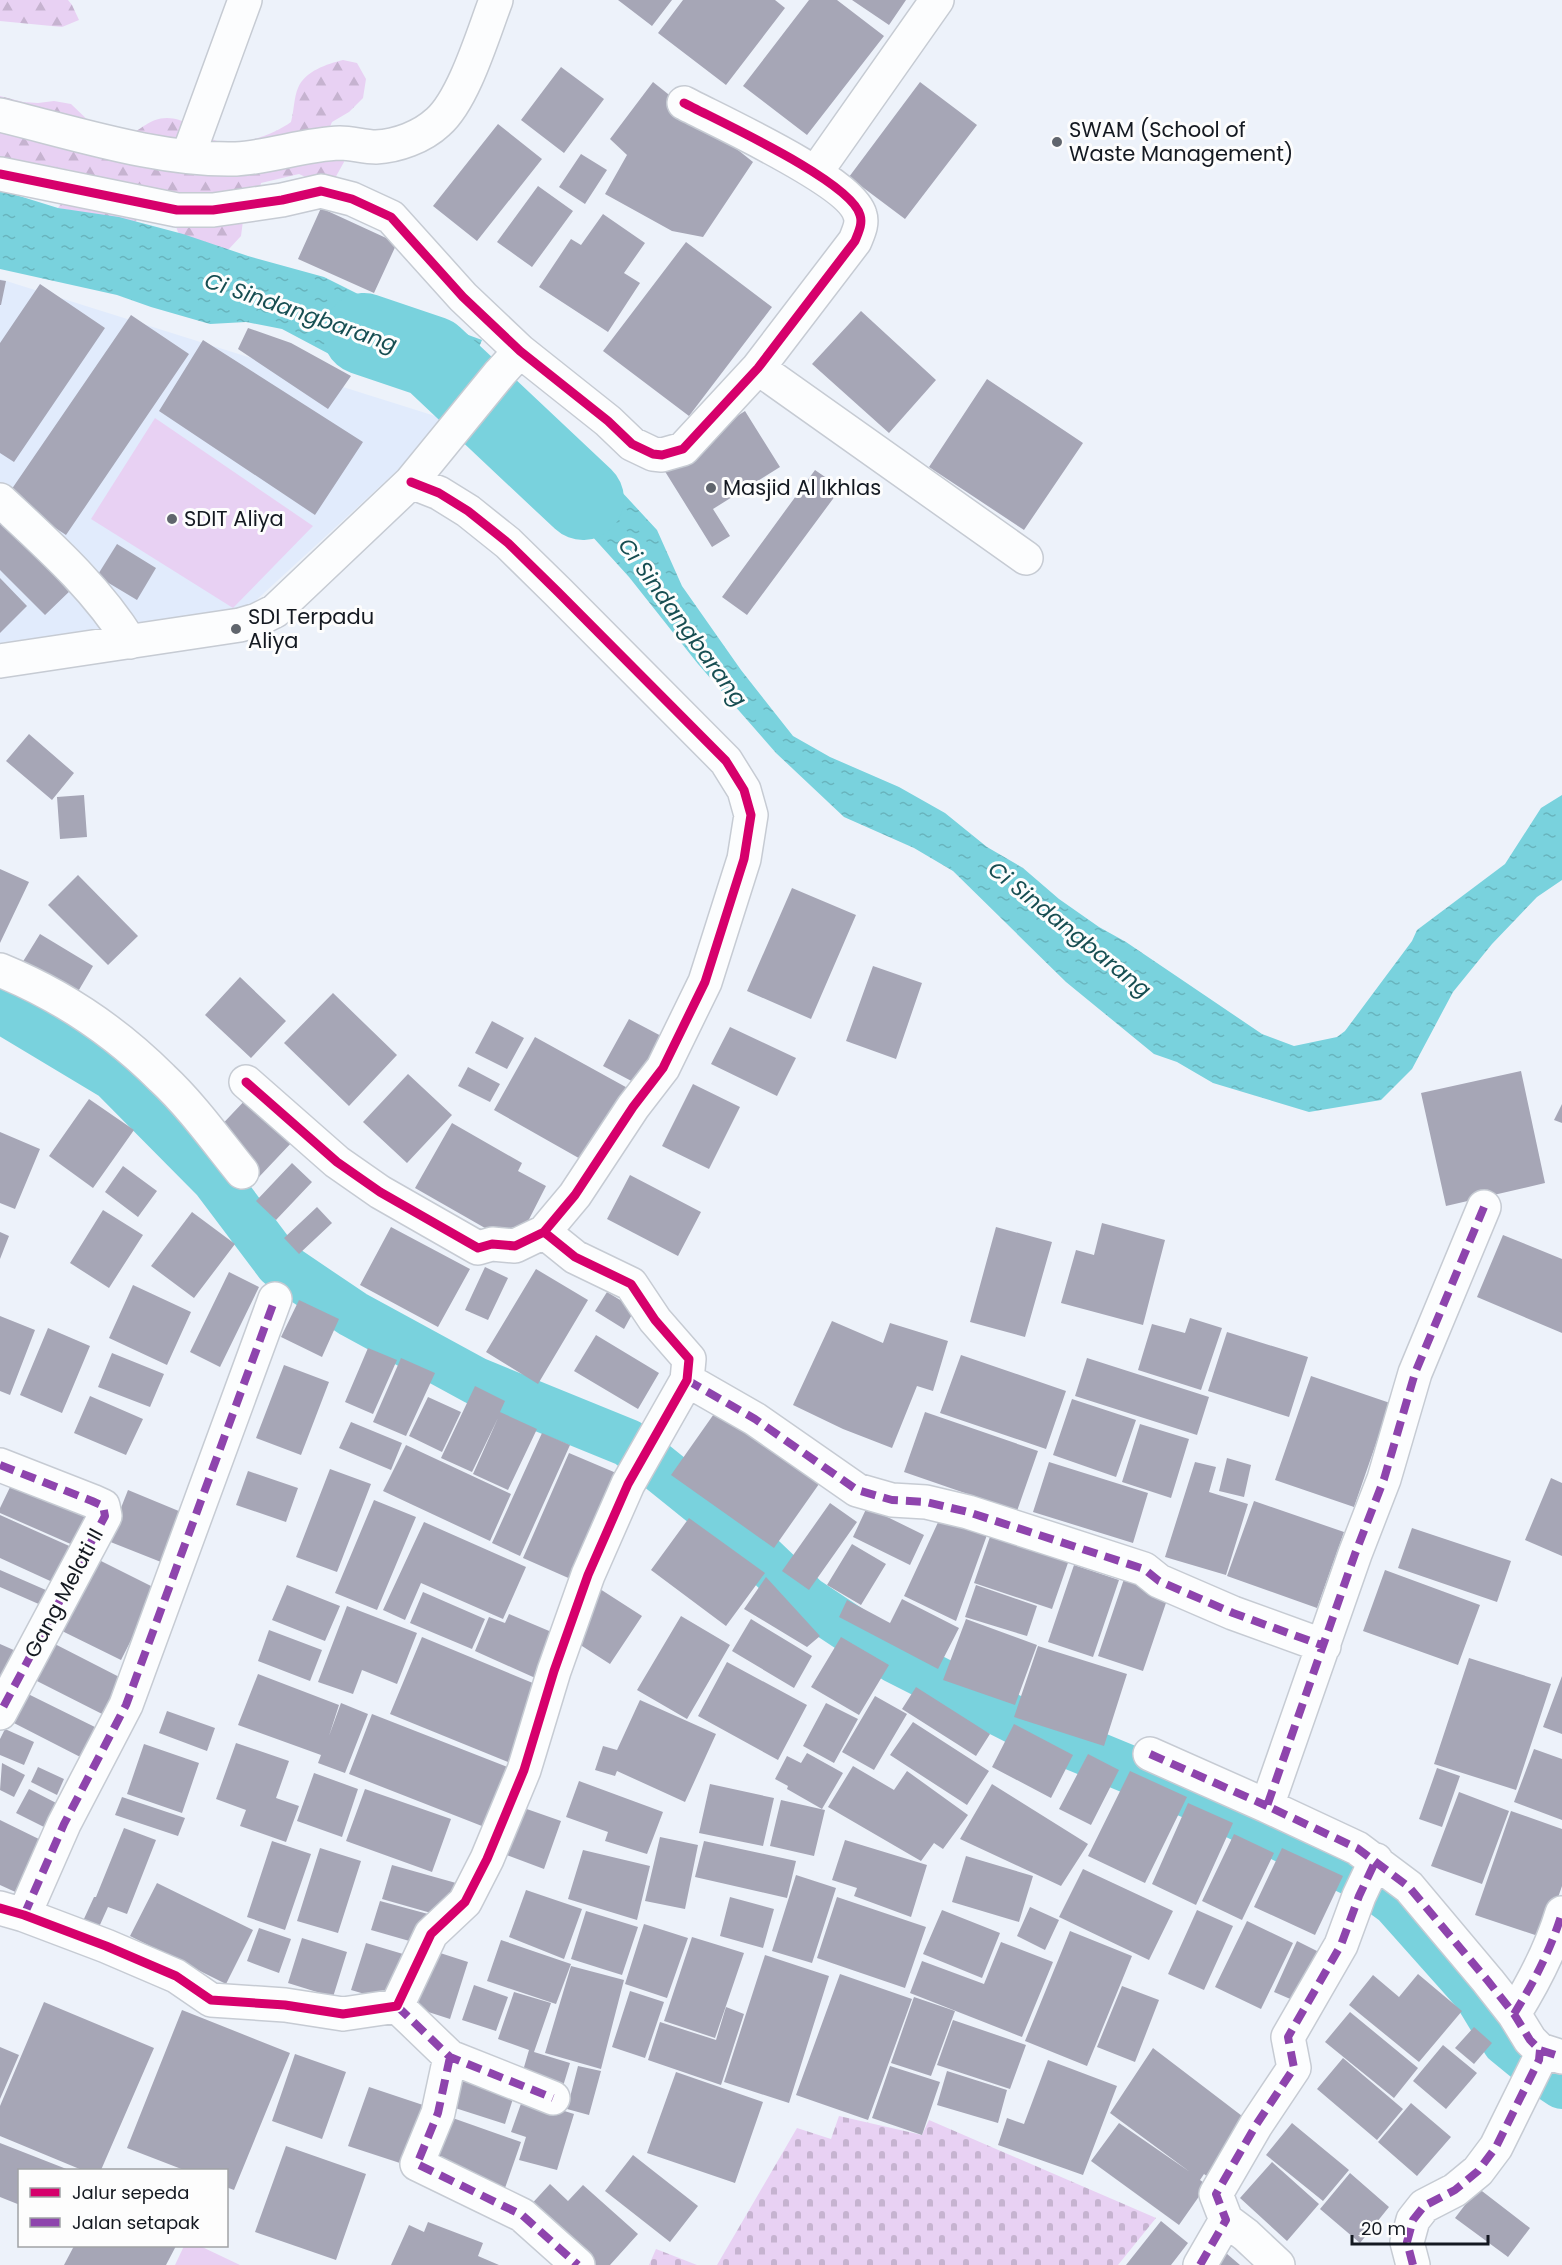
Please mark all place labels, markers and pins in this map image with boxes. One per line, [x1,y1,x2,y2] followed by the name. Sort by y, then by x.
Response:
[1069,115,1293,168] place label: SWAM (School of Waste Management)
[1050,135,1064,149] marker: SWAM (School of Waste Management)
[723,473,881,502] place label: Masjid Al Ikhlas
[704,481,718,495] marker: Masjid Al Ikhlas
[184,504,284,533] place label: SDIT Aliya
[165,512,179,526] marker: SDIT Aliya
[248,602,374,655] place label: SDI Terpadu Aliya
[229,622,243,636] marker: SDI Terpadu Aliya

